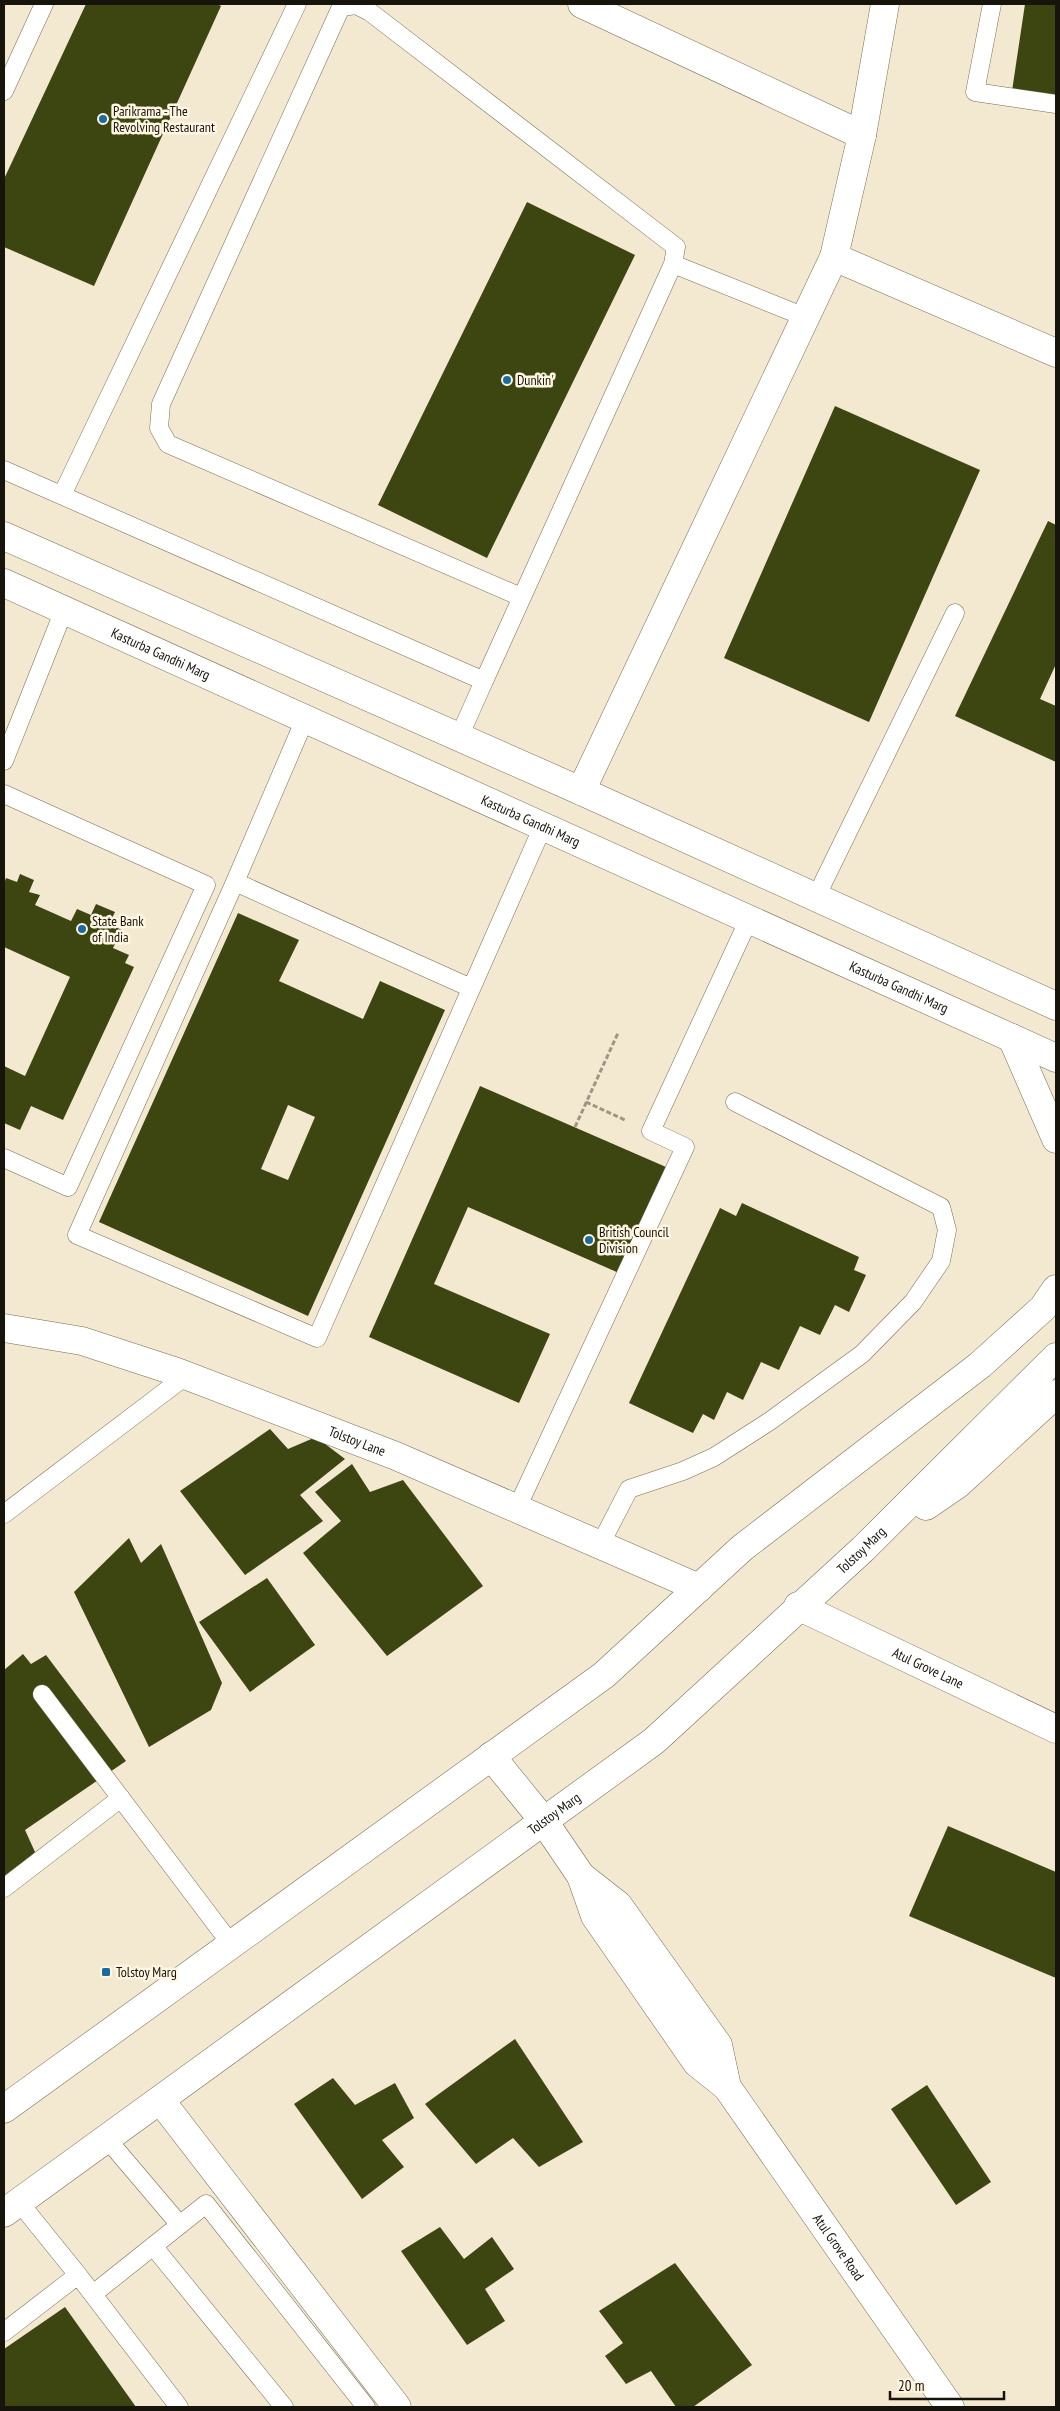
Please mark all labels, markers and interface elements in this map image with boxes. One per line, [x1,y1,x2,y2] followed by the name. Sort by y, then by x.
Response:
[113,102,215,136] place label: Parikrama - The Revolving Restaurant
[97,113,109,125] marker: Parikrama - The Revolving Restaurant
[517,371,554,389] place label: Dunkin'
[501,374,513,386] marker: Dunkin'
[108,624,213,684] street label: Kasturba Gandhi Marg
[478,791,583,851] street label: Kasturba Gandhi Marg
[92,912,144,946] place label: State Bank of India
[76,923,88,935] marker: State Bank of India
[847,957,951,1017] street label: Kasturba Gandhi Marg
[599,1223,670,1257] place label: British Council Division
[583,1234,595,1246] marker: British Council Division
[326,1422,388,1460] street label: Tolstoy Lane
[833,1523,889,1578] street label: Tolstoy Marg
[890,1643,967,1693] street label: Atul Grove Lane
[524,1788,584,1839] street label: Tolstoy Marg
[116,1963,177,1981] place label: Tolstoy Marg
[100,1966,112,1978] marker: Tolstoy Marg
[809,2210,868,2284] street label: Atul Grove Road
[890,2368,1004,2400] scale bar
[898,2376,924,2395] text: 20 m

